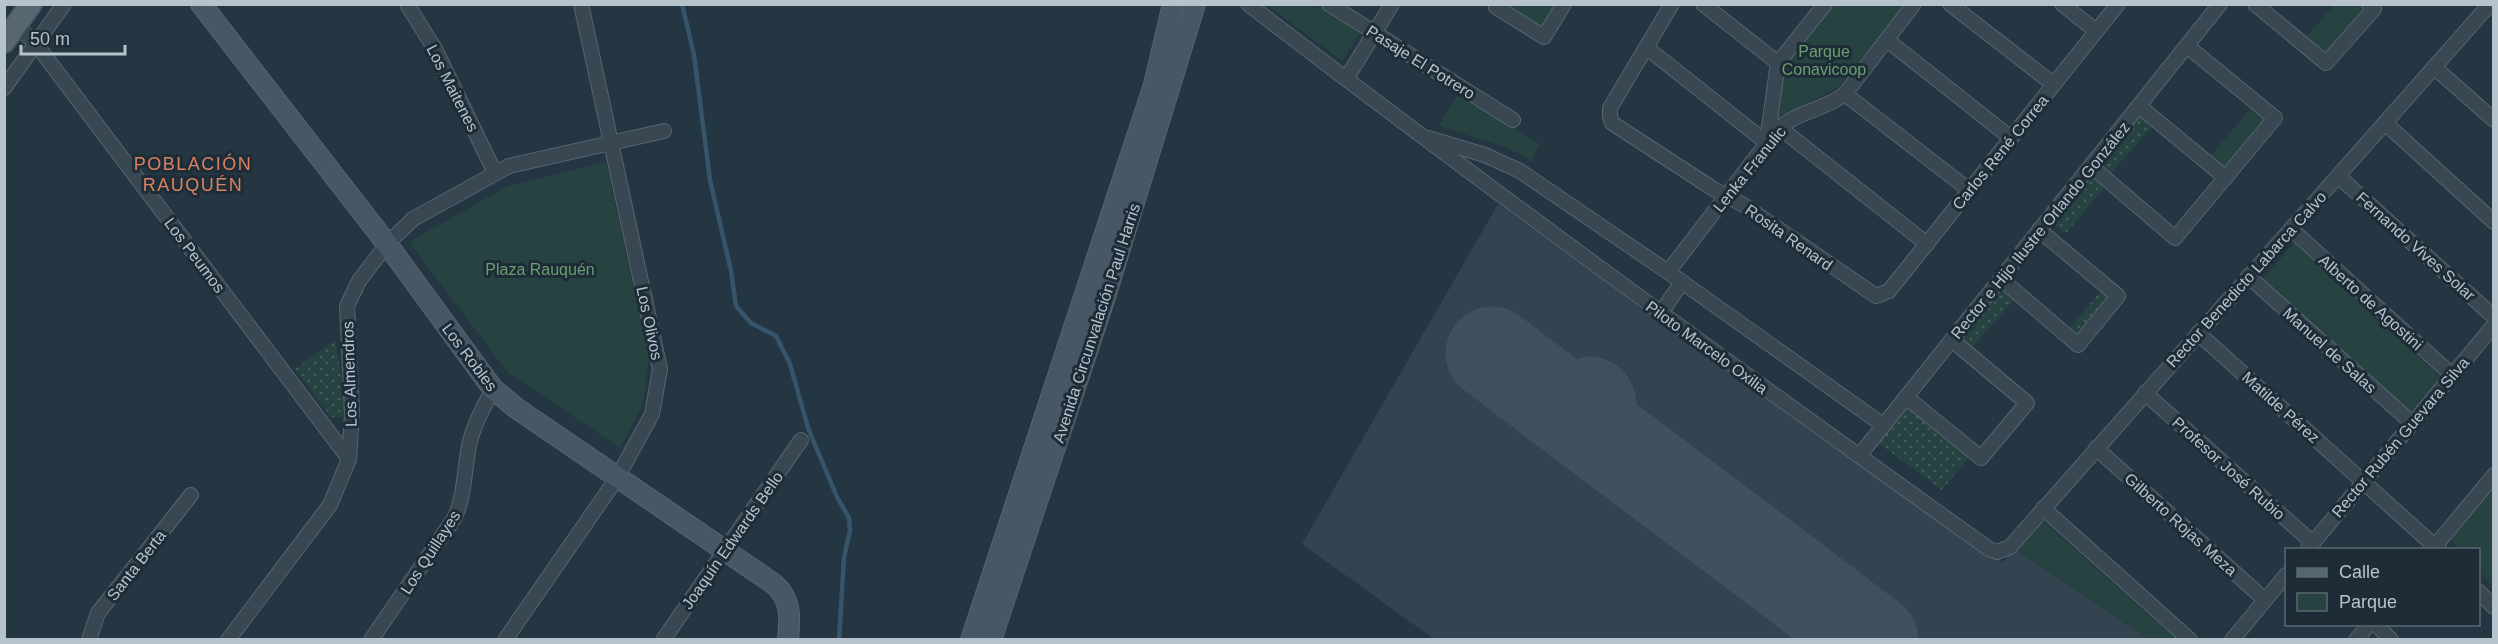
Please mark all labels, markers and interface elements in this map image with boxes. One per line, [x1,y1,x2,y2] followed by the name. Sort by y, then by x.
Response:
[21,18,124,56] scale bar
[1363,22,1478,103] street label: Pasaje El Potrero
[30,29,70,49] text: 50 m
[423,42,482,134] street label: Los Maitenes
[1782,43,1866,78] park label: Parque Conavicoop
[1949,92,2052,213] street label: Carlos René Correa
[1948,119,2133,342] street label: Rector e Hijo Ilustre Orlando González
[1710,123,1789,215] street label: Lenka Franulic
[134,153,252,195] district label: POBLACIÓN RAUQUÉN
[2163,188,2330,371] street label: Rector Benedicto Labarca Calvo
[2353,189,2479,305] street label: Fernando Vives Solar
[1050,201,1143,445] street label: Avenida Circunvalación Paul Harris
[1742,201,1835,274] street label: Rosita Renard
[161,215,228,296] street label: Los Peumos
[2315,251,2426,353] street label: Alberto de Agostini
[485,261,595,278] park label: Plaza Rauquén
[633,285,666,361] street label: Los Olivos
[1643,298,1771,397] street label: Piloto Marcelo Oxilia
[2280,304,2380,397] street label: Manuel de Salas
[439,320,500,394] street label: Los Robles
[339,321,360,427] street label: Los Almendros
[2328,354,2472,521] street label: Rector Rubén Guevara Silva
[2239,368,2323,446] street label: Matilde Pérez
[2169,414,2288,523] street label: Profesor José Rubio
[679,468,786,612] street label: Joaquín Edwards Bello
[2121,470,2240,579] street label: Gilberto Rojas Meza
[397,507,464,597] street label: Los Quillayes
[104,527,169,604] street label: Santa Berta
[2285,548,2480,626] legend
[2339,562,2380,582] text: Calle
[2339,592,2397,612] text: Parque

